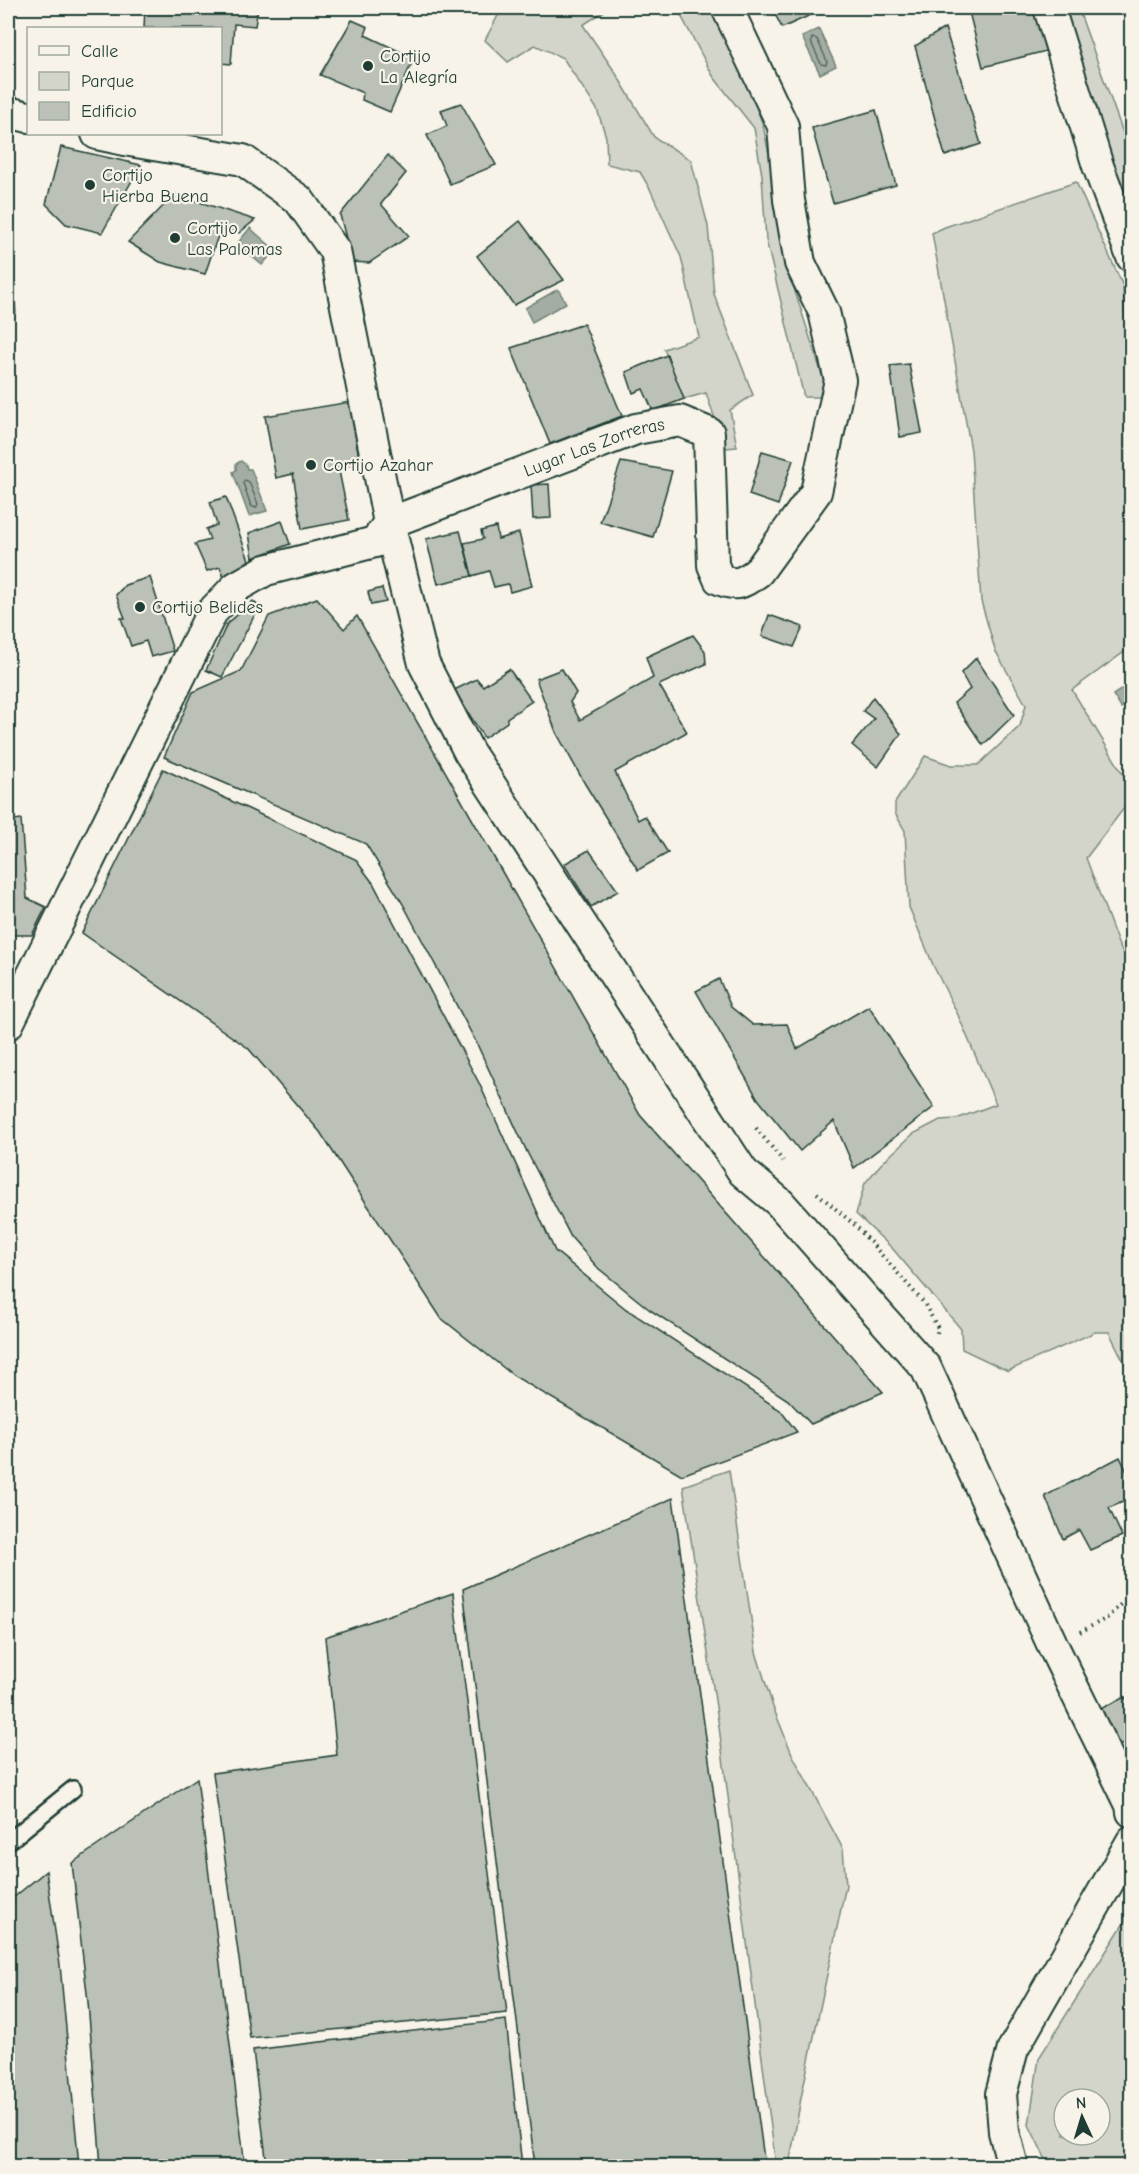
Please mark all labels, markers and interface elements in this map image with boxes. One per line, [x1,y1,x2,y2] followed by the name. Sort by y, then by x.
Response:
[27,27,222,135] legend
[81,41,118,62] text: Calle
[380,46,458,88] place label: Cortijo La Alegría
[361,59,375,73] marker: Cortijo La Alegría
[81,71,134,92] text: Parque
[81,101,137,122] text: Edificio
[102,165,209,207] place label: Cortijo Hierba Buena
[83,178,97,192] marker: Cortijo Hierba Buena
[187,218,282,260] place label: Cortijo Las Palomas
[168,231,182,245] marker: Cortijo Las Palomas
[521,414,666,481] street label: Lugar Las Zorreras
[323,455,434,476] place label: Cortijo Azahar
[304,458,318,472] marker: Cortijo Azahar
[152,597,263,618] place label: Cortijo Belides
[133,600,147,614] marker: Cortijo Belides
[1052,2087,1112,2147] north arrow
[1075,2094,1087,2112] text: N

